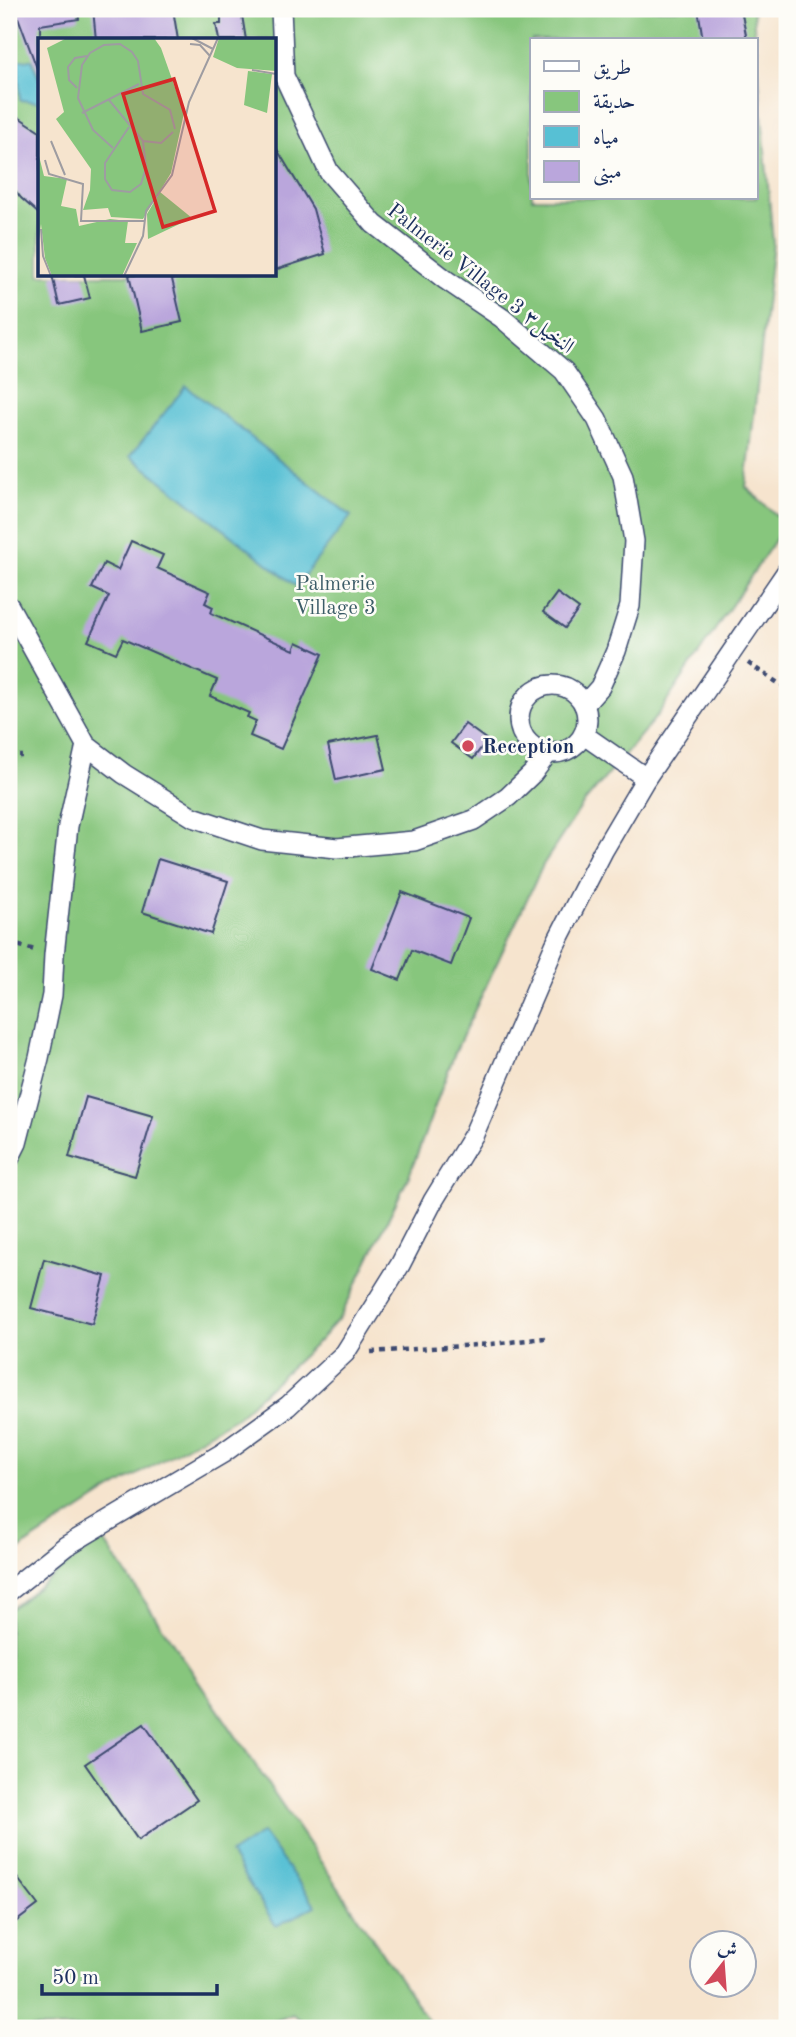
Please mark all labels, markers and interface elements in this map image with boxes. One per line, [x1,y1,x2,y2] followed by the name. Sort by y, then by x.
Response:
[38,38,276,276] inset map
[530,38,758,200] legend
[593,58,631,80] text: طريق
[593,92,636,114] text: حديقة
[593,128,619,149] text: مياه
[593,162,622,186] text: مبنى
[381,200,577,361] street label: Palmerie Village 3 النخيل٣
[294,574,376,619] park label: Palmerie Village 3
[482,737,575,758] place label: Reception
[460,738,476,754] marker: Reception
[688,1928,758,1998] north arrow
[715,1938,739,1962] text: ش
[42,1953,217,1997] scale bar
[52,1968,99,1989] text: 50 m

